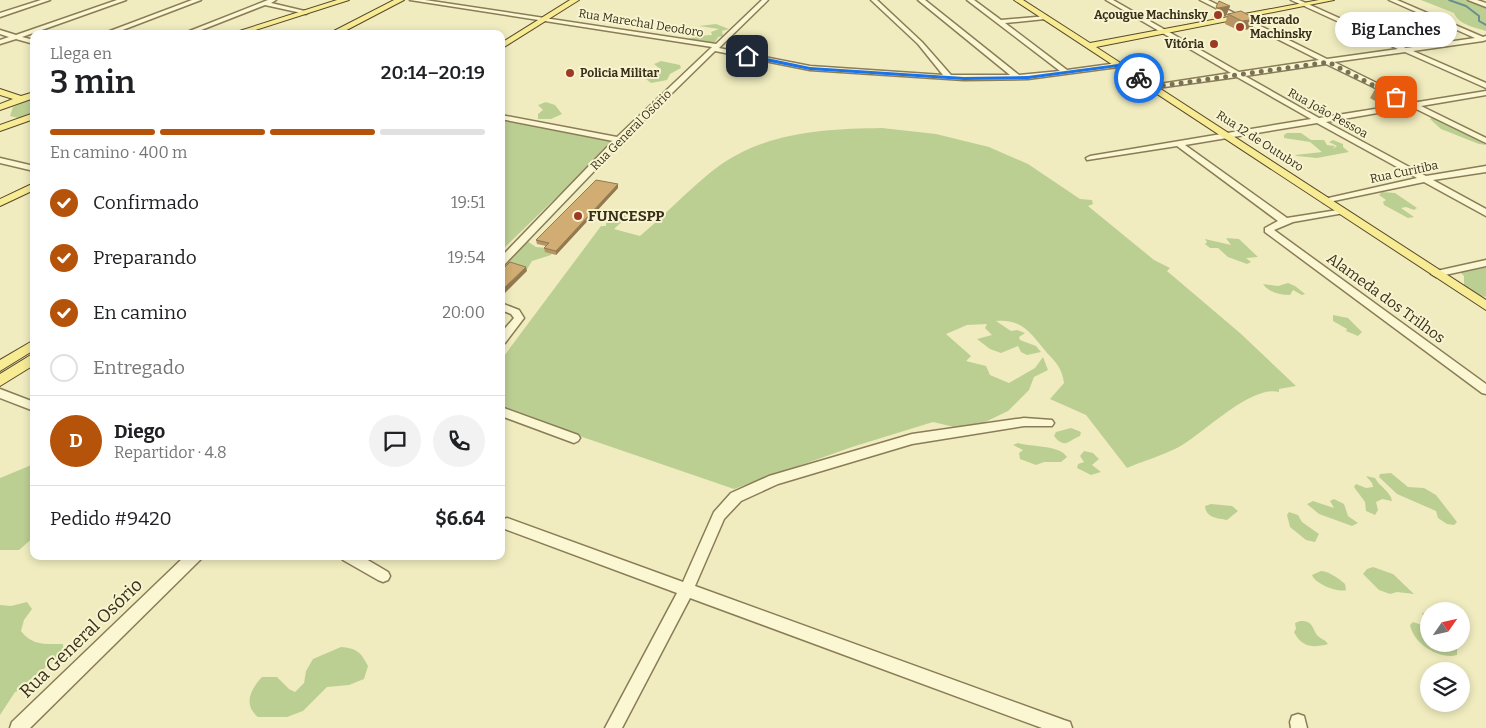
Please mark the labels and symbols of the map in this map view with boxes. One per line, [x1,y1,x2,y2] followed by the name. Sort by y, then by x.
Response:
[577,6,705,40] street label: Rua Marechal Deodoro
[1094,8,1208,22] place label: Açougue Machinsky
[1212,9,1224,21] marker: Açougue Machinsky
[1335,12,1457,47] callout: Big Lanches
[1250,13,1312,41] place label: Mercado Machinsky
[1234,21,1246,33] marker: Mercado Machinsky
[726,35,768,77] pin
[1165,37,1204,51] place label: Vitória
[1208,38,1220,50] marker: Vitória
[1114,53,1164,103] courier
[580,66,660,80] place label: Policia Militar
[564,67,576,79] marker: Policia Militar
[1375,76,1417,118] pin
[1286,85,1371,141] street label: Rua João Pessoa
[588,87,674,173] street label: Rua General Osório
[1214,108,1306,174] street label: Rua 12 de Outubro
[1369,158,1440,186] street label: Rua Curitiba
[588,207,665,225] place label: FUNCESPP
[572,210,584,222] marker: FUNCESPP
[1323,249,1449,347] street label: Alameda dos Trilhos
[15,574,147,702] street label: Rua General Osório
[1420,602,1470,652] north arrow

